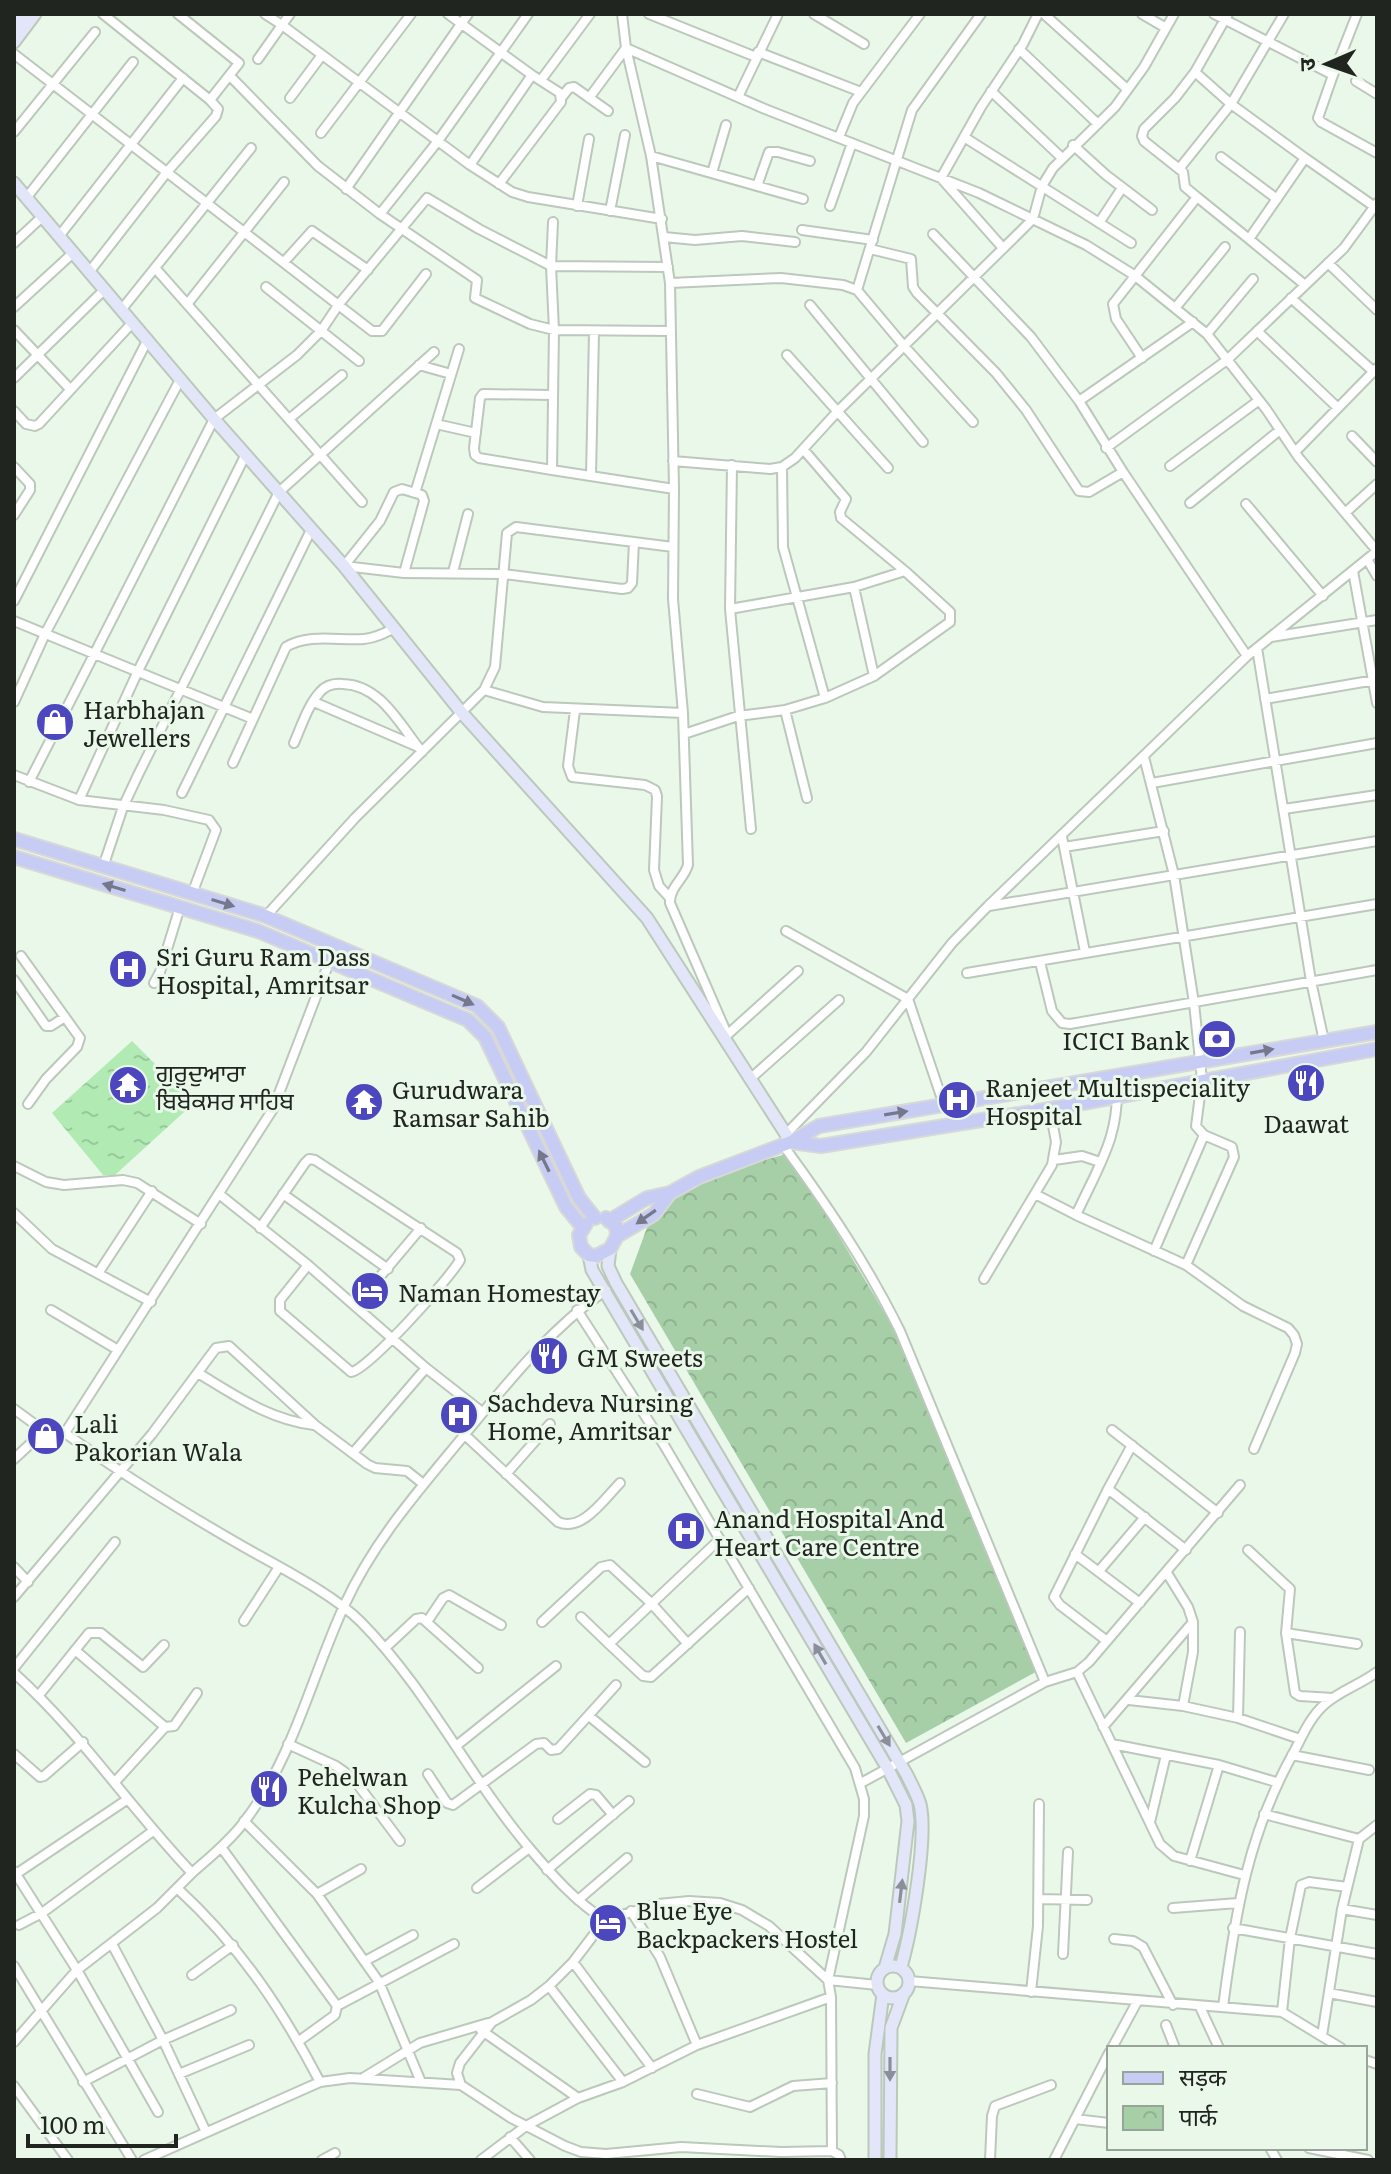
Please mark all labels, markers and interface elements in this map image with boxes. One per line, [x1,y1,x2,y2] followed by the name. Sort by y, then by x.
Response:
[1287,24,1367,104] north arrow
[1289,57,1322,72] text: उ
[83,691,205,754] place label: Harbhajan Jewellers
[34,701,76,743] shop icon: Harbhajan Jewellers
[101,880,125,893] one-way arrow
[211,897,235,910] one-way arrow
[156,938,370,1001] place label: Sri Guru Ram Dass Hospital, Amritsar
[107,948,149,990] hospital icon: Sri Guru Ram Dass Hospital, Amritsar
[452,994,475,1007] one-way arrow
[1196,1018,1238,1060] bank icon: ICICI Bank
[1062,1022,1189,1057] place label: ICICI Bank
[1250,1044,1275,1057] one-way arrow
[155,1054,294,1117] place label: ਗੁਰੂਦੁਆਰਾ ਬਿਬੇਕਸਰ ਸਾਹਿਬ
[1285,1062,1327,1104] restaurant icon: Daawat
[107,1064,149,1106] temple icon: ਗੁਰੂਦੁਆਰਾ ਬਿਬੇਕਸਰ ਸਾਹਿਬ
[985,1069,1250,1132] place label: Ranjeet Multispeciality Hospital
[392,1071,550,1134] place label: Gurudwara Ramsar Sahib
[936,1079,978,1121] hospital icon: Ranjeet Multispeciality Hospital
[343,1081,385,1123] temple icon: Gurudwara Ramsar Sahib
[1263,1105,1349,1140] place label: Daawat
[884,1107,909,1119] one-way arrow
[537,1149,551,1172] one-way arrow
[636,1209,657,1224] one-way arrow
[349,1270,391,1312] hotel icon: Naman Homestay
[398,1274,601,1309] place label: Naman Homestay
[630,1309,644,1331] one-way arrow
[528,1335,570,1377] restaurant icon: GM Sweets
[577,1339,703,1374] place label: GM Sweets
[487,1384,694,1447] place label: Sachdeva Nursing Home, Amritsar
[438,1394,480,1436] hospital icon: Sachdeva Nursing Home, Amritsar
[74,1405,242,1468] place label: Lali Pakorian Wala
[25,1415,67,1457] shop icon: Lali Pakorian Wala
[714,1500,945,1563] place label: Anand Hospital And Heart Care Centre
[665,1510,707,1552] hospital icon: Anand Hospital And Heart Care Centre
[813,1643,827,1666] one-way arrow
[877,1725,891,1747] one-way arrow
[297,1758,441,1821] place label: Pehelwan Kulcha Shop
[248,1768,290,1810] restaurant icon: Pehelwan Kulcha Shop
[894,1878,907,1903] one-way arrow
[636,1892,858,1955] place label: Blue Eye Backpackers Hostel
[587,1902,629,1944] hotel icon: Blue Eye Backpackers Hostel
[1107,2046,1367,2150] legend
[884,2057,896,2082] one-way arrow
[1179,2058,1227,2093] text: सड़क
[28,2098,176,2148] scale bar
[1179,2098,1218,2133] text: पार्क
[40,2106,106,2141] text: 100 m

